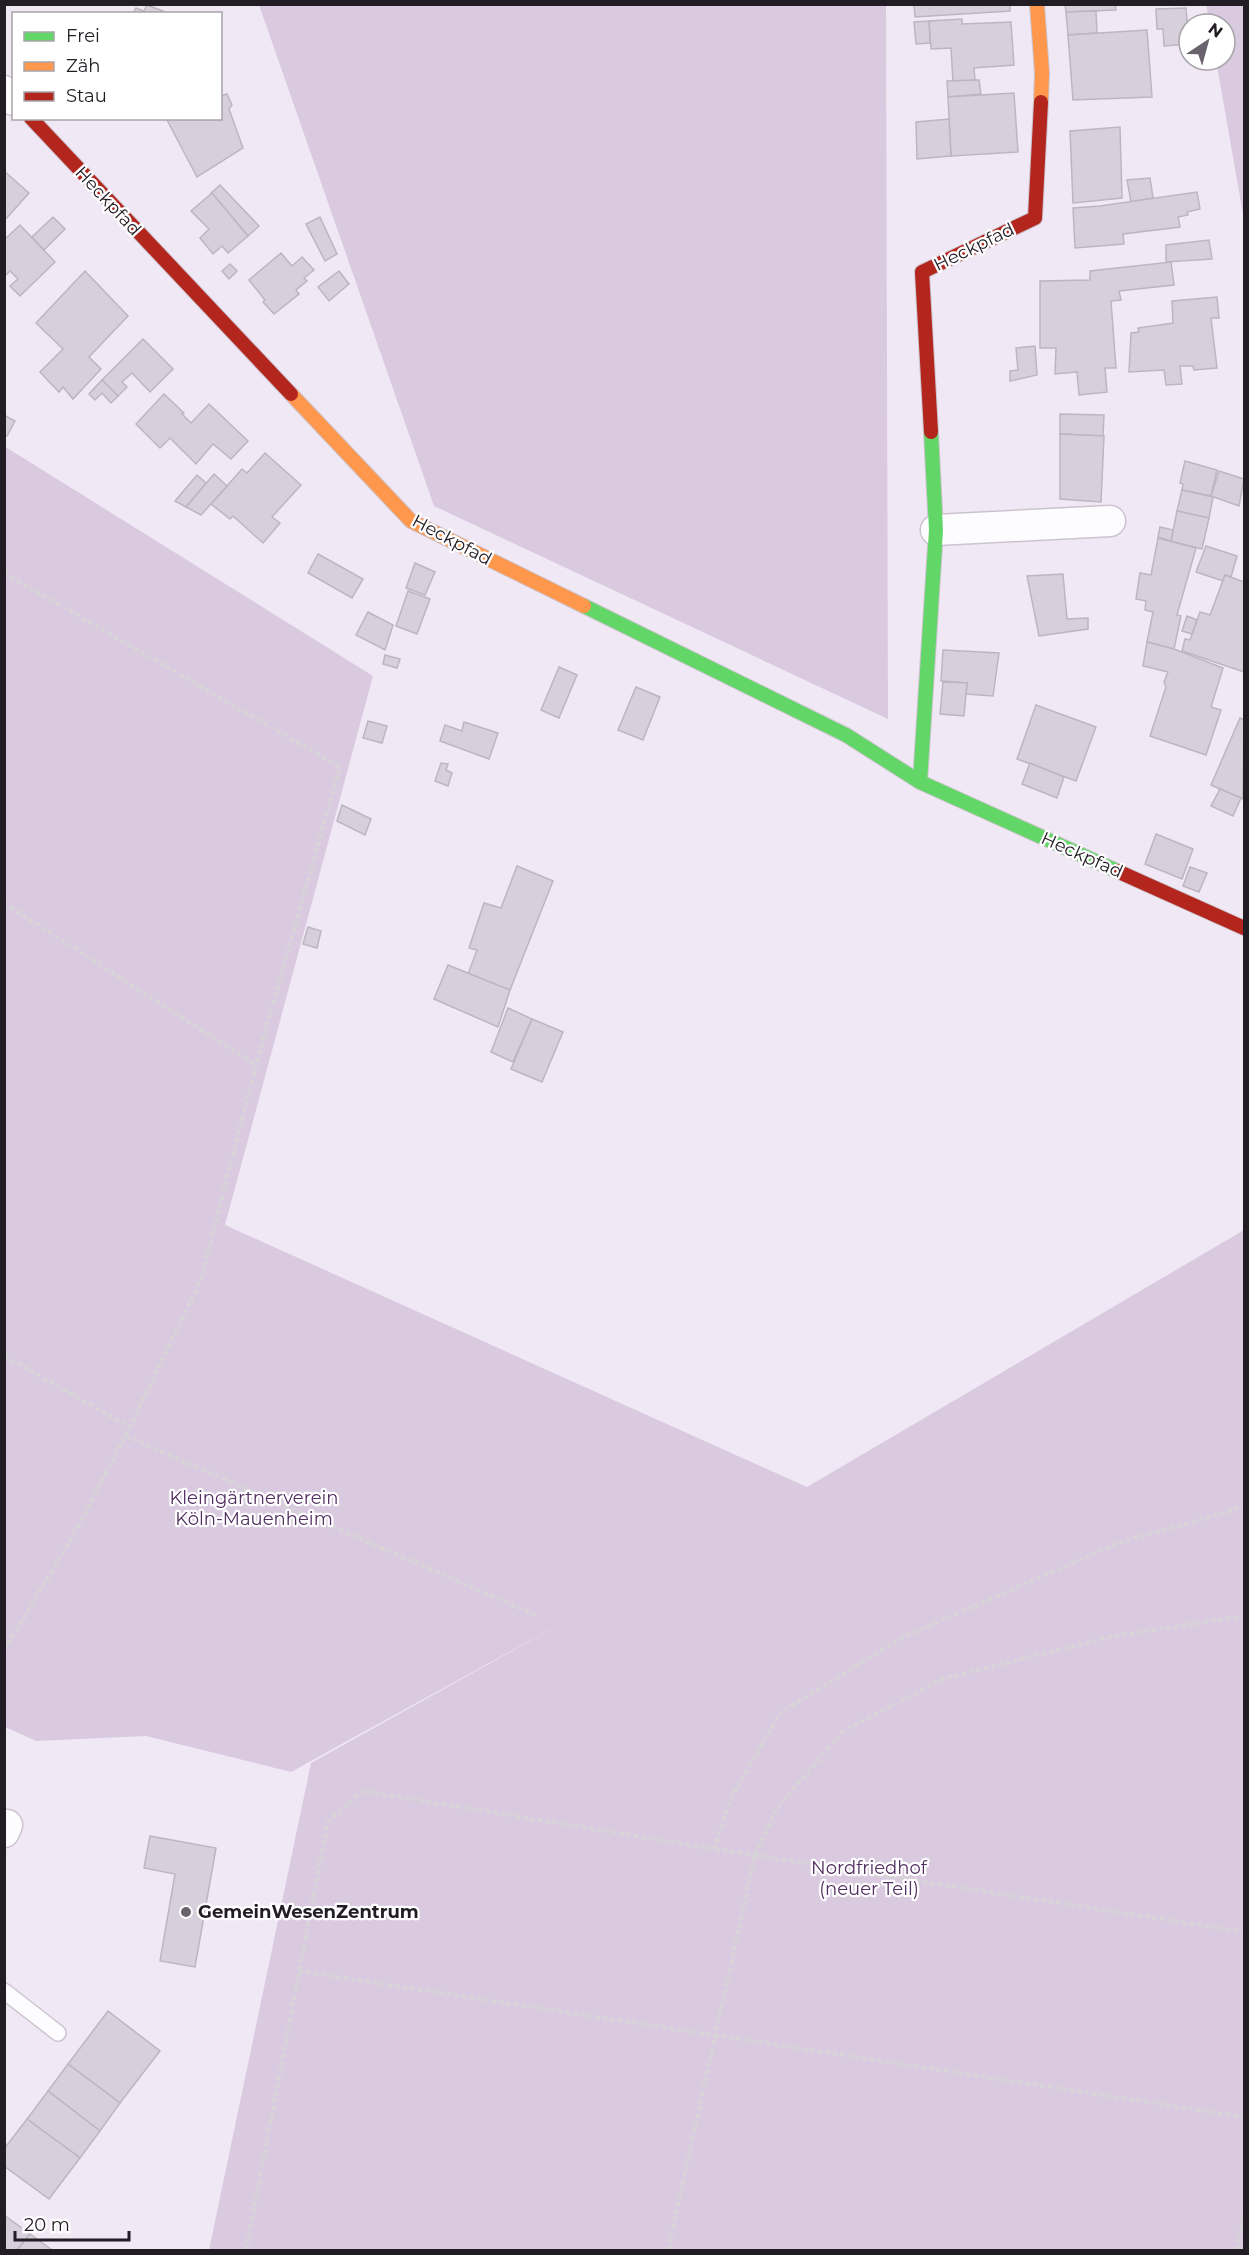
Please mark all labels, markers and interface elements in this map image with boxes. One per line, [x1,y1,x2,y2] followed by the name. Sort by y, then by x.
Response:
[12,12,222,120] legend
[1177,12,1237,72] north arrow
[1205,19,1226,42] text: N
[66,25,100,47] text: Frei
[66,55,101,77] text: Zäh
[66,85,107,107] text: Stau
[70,162,146,240] street label: Heckpfad
[930,218,1018,276] street label: Heckpfad
[408,510,496,570] street label: Heckpfad
[1038,827,1126,883] street label: Heckpfad
[169,1487,339,1530] park label: Kleingärtnerverein Köln-Mauenheim
[811,1857,928,1900] park label: Nordfriedhof (neuer Teil)
[198,1901,419,1923] place label: GemeinWesenZentrum
[179,1905,193,1919] marker: GemeinWesenZentrum
[15,2204,129,2242] scale bar
[24,2214,70,2236] text: 20 m

